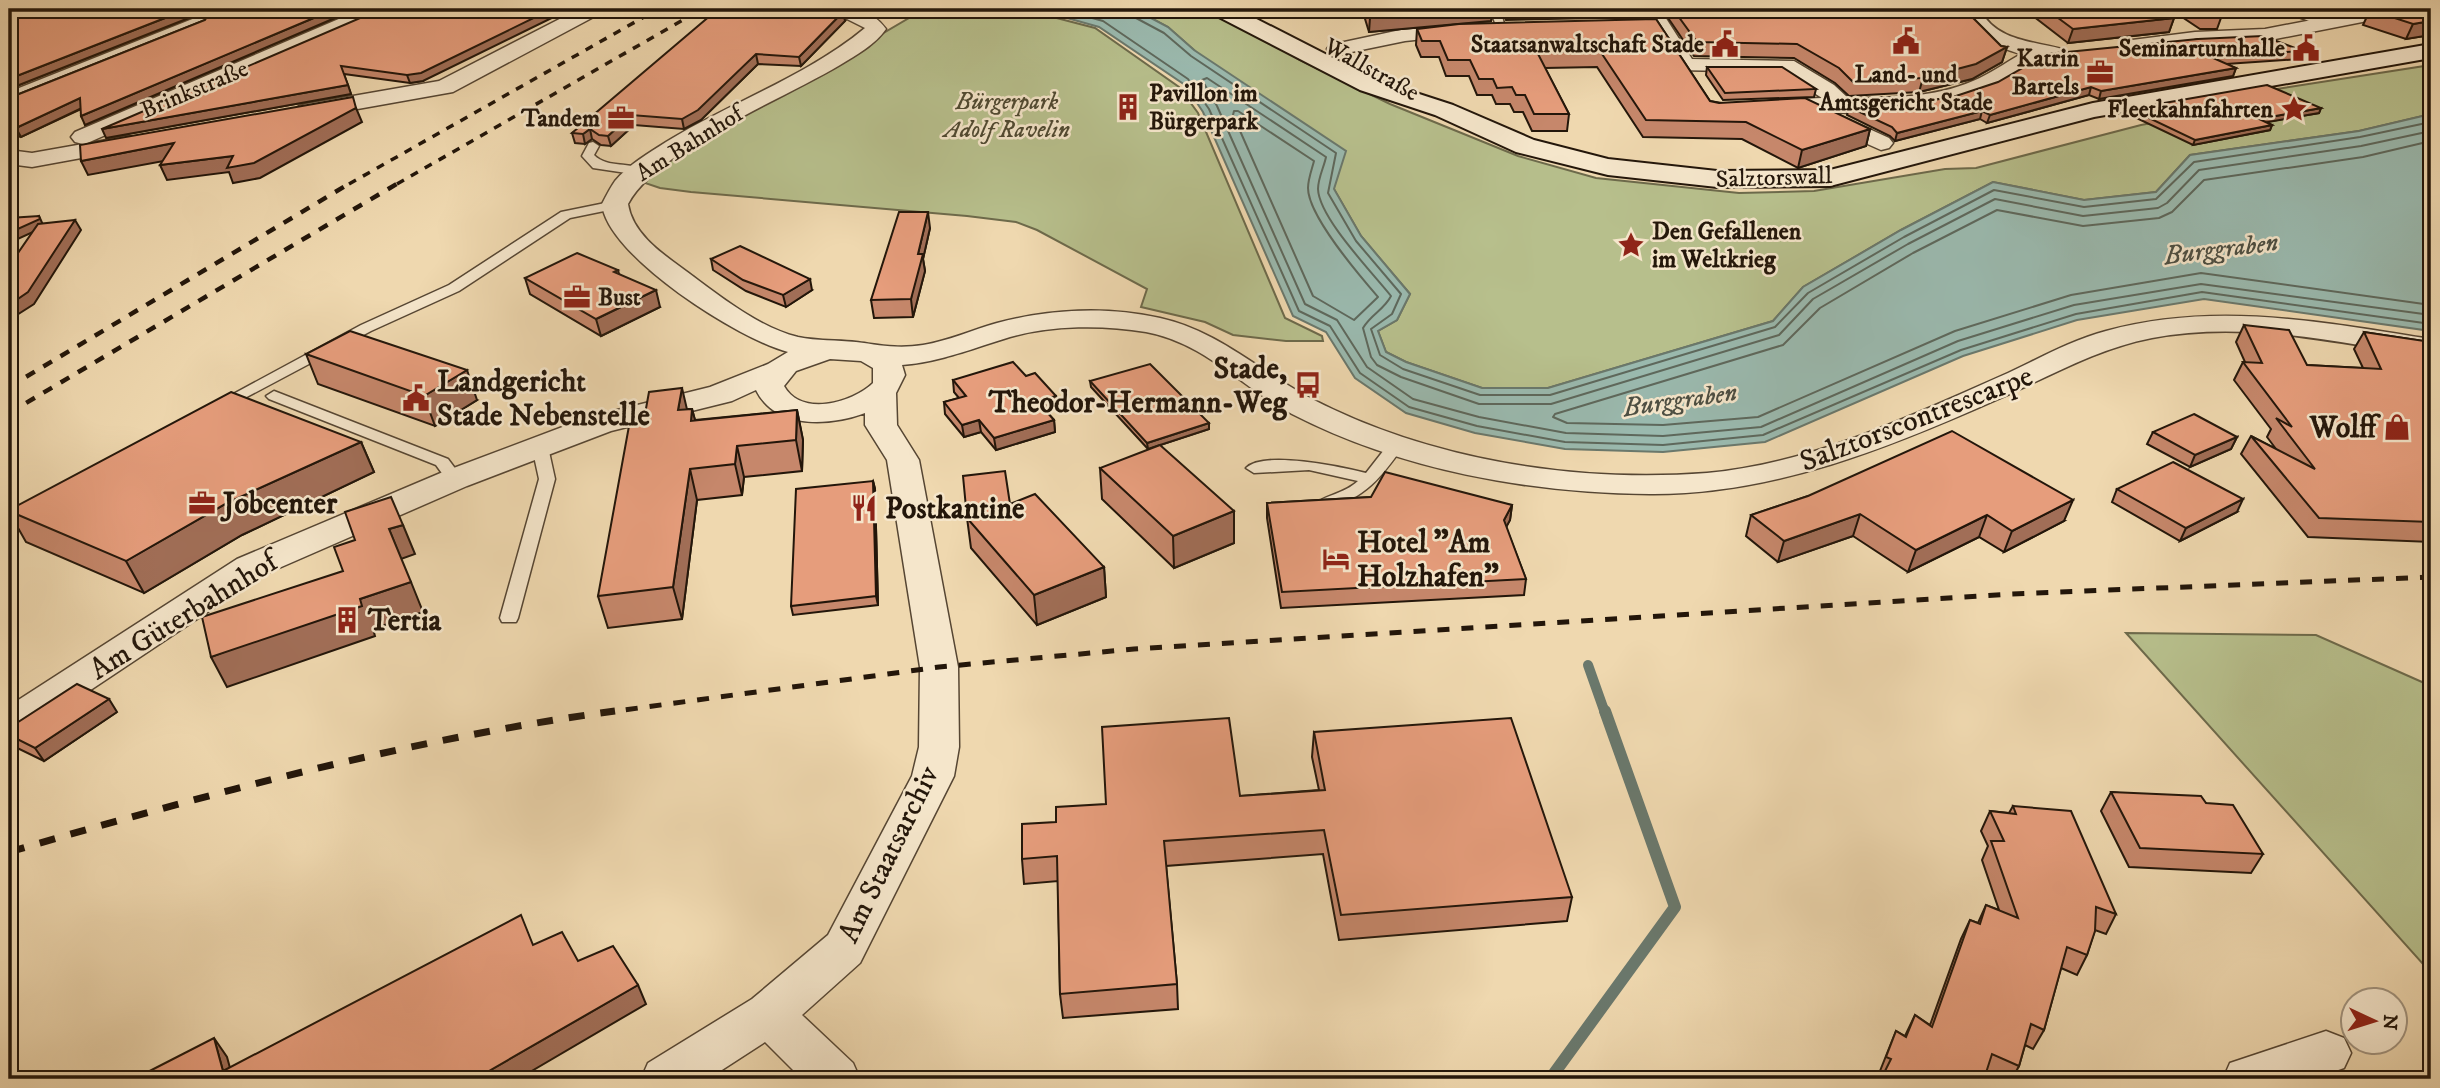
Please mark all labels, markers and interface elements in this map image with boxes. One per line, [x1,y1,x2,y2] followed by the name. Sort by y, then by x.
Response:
[1891,26,1921,56] public building icon: Land- und Amtsgericht Stade
[1710,29,1740,59] public building icon: Staatsanwaltschaft Stade
[1471,30,1704,60] place label: Staatsanwaltschaft Stade
[1318,31,1425,108] street label: Wallstraße
[2291,33,2321,63] public building icon: Seminarturnhalle
[2119,34,2285,64] place label: Seminarturnhalle
[2012,44,2079,102] place label: Katrin Bartels
[136,54,253,126] street label: Brinkstraße
[2085,57,2115,87] office icon: Katrin Bartels
[1818,60,1993,118] place label: Land- und Amtsgericht Stade
[1149,79,1259,137] place label: Pavillon im Bürgerpark
[941,87,1070,145] park label: Bürgerpark Adolf Ravelin
[1113,92,1143,122] building icon: Pavillon im Bürgerpark
[2279,94,2309,124] place icon: Fleetkahnfahrten
[2107,95,2273,125] place label: Fleetkahnfahrten
[630,97,752,189] street label: Am Bahnhof
[606,103,636,133] office icon: Tandem
[520,104,600,134] place label: Tandem
[1715,161,1834,195] street label: Salztorswall
[1652,217,1802,275] place label: Den Gefallenen im Weltkrieg
[2161,226,2280,273] water label: Burggraben
[1616,230,1646,260] place icon: Den Gefallenen im Weltkrieg
[562,282,592,312] office icon: Bust
[598,283,641,313] place label: Bust
[988,351,1288,422] place label: Stade, Theodor-Hermann-Weg
[1795,358,2038,481] street label: Salztorscontrescarpe
[437,364,650,435] place label: Landgericht Stade Nebenstelle
[1293,370,1323,400] bus stop icon: Stade, Theodor-Hermann-Weg
[1620,376,1739,425] water label: Burggraben
[401,383,431,413] public building icon: Landgericht Stade Nebenstelle
[2309,410,2381,447] place label: Wolff
[2382,412,2412,442] shop icon: Wolff
[220,486,338,523] place label: Jobcenter
[187,488,217,518] office icon: Jobcenter
[885,491,1025,528] place label: Postkantine
[849,493,879,523] restaurant icon: Postkantine
[1357,525,1499,596] place label: Hotel "Am Holzhafen"
[83,541,288,689] street label: Am Güterbahnhof
[1321,544,1351,574] hotel icon: Hotel "Am Holzhafen"
[367,603,443,640] place label: Tertia
[332,605,362,635] building icon: Tertia
[831,760,948,949] street label: Am Staatsarchiv
[2338,986,2408,1056] north arrow
[2377,1013,2401,1031] text: N

